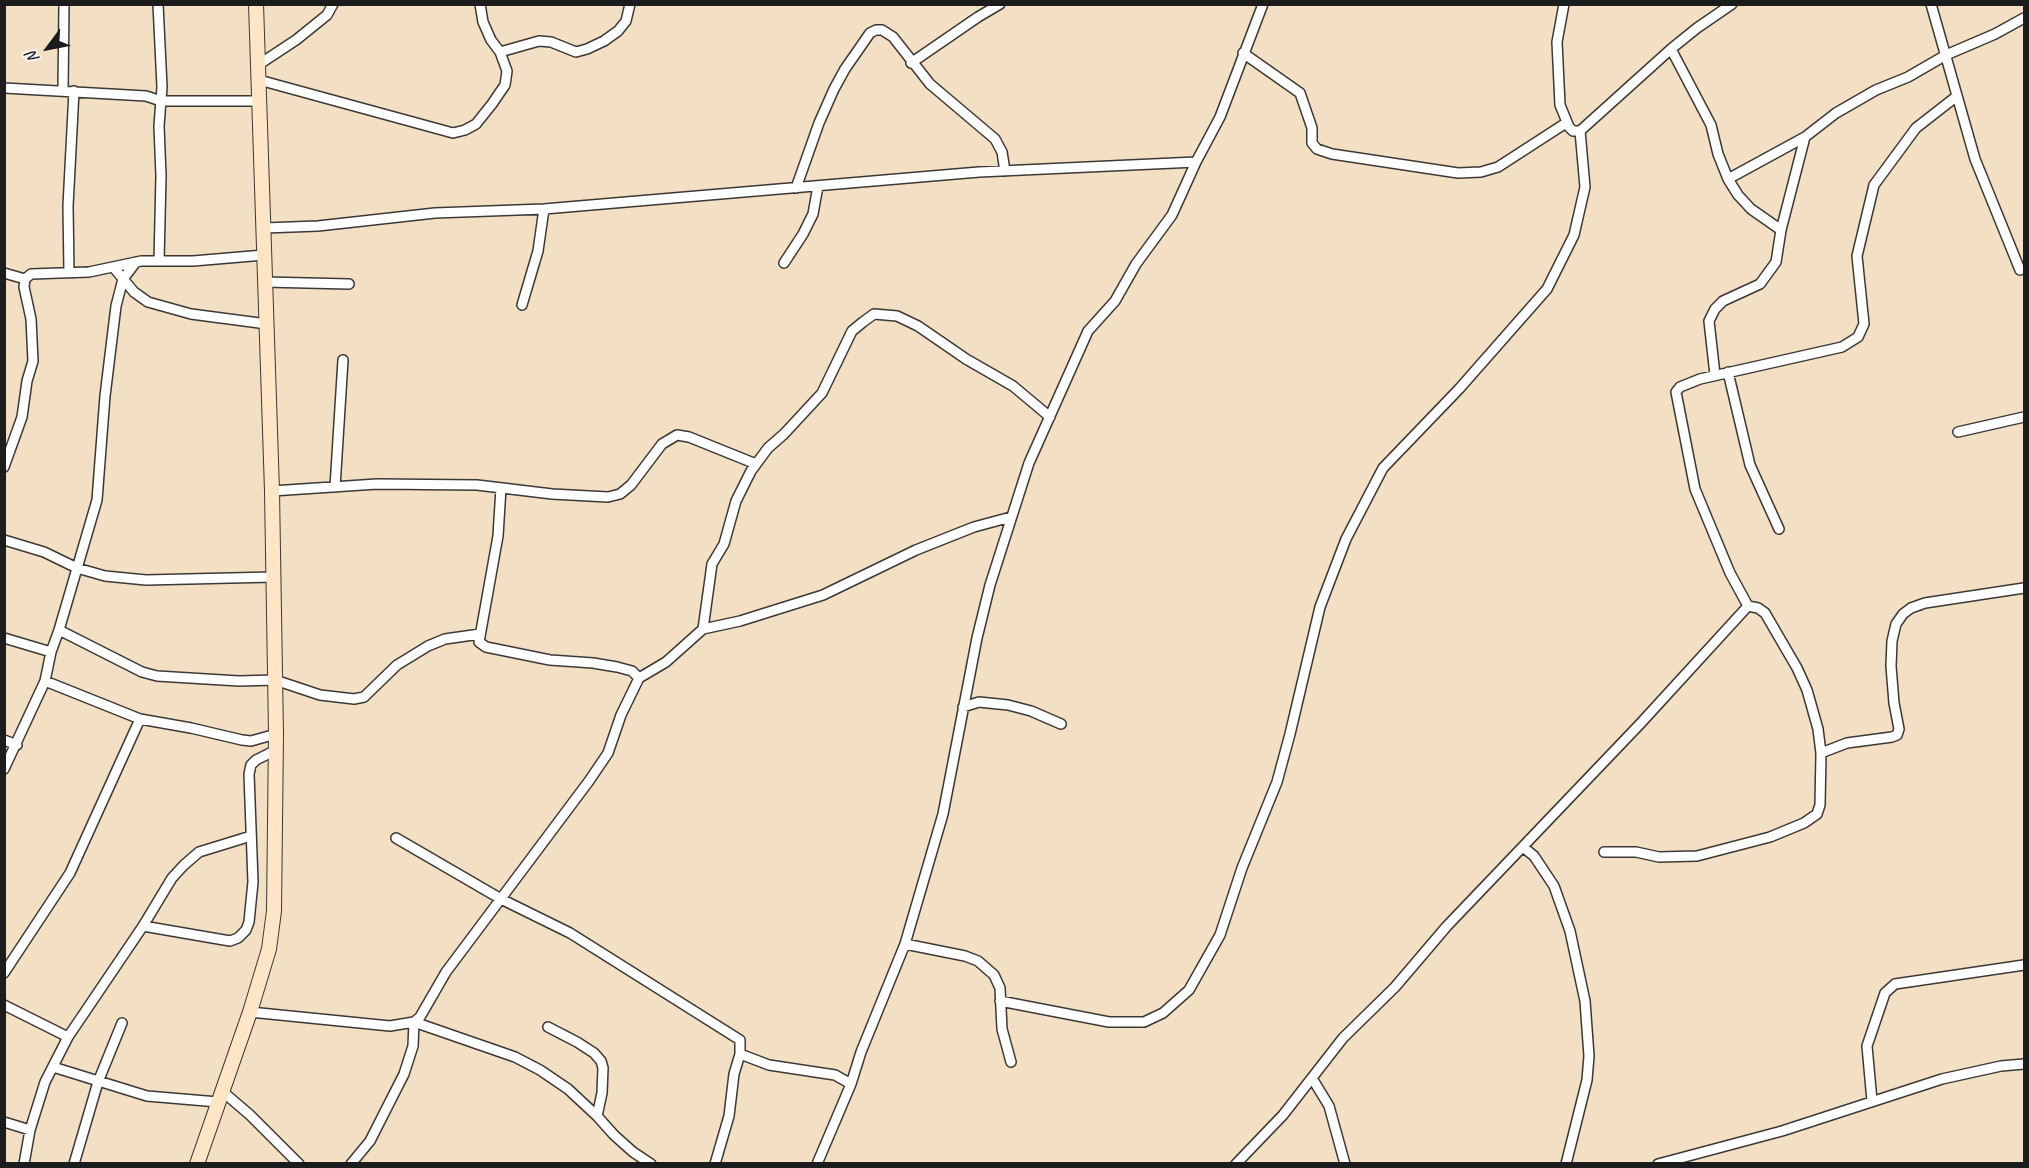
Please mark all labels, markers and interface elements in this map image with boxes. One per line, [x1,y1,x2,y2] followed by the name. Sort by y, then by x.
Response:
[18,18,78,78] north arrow
[22,48,44,67] text: N

